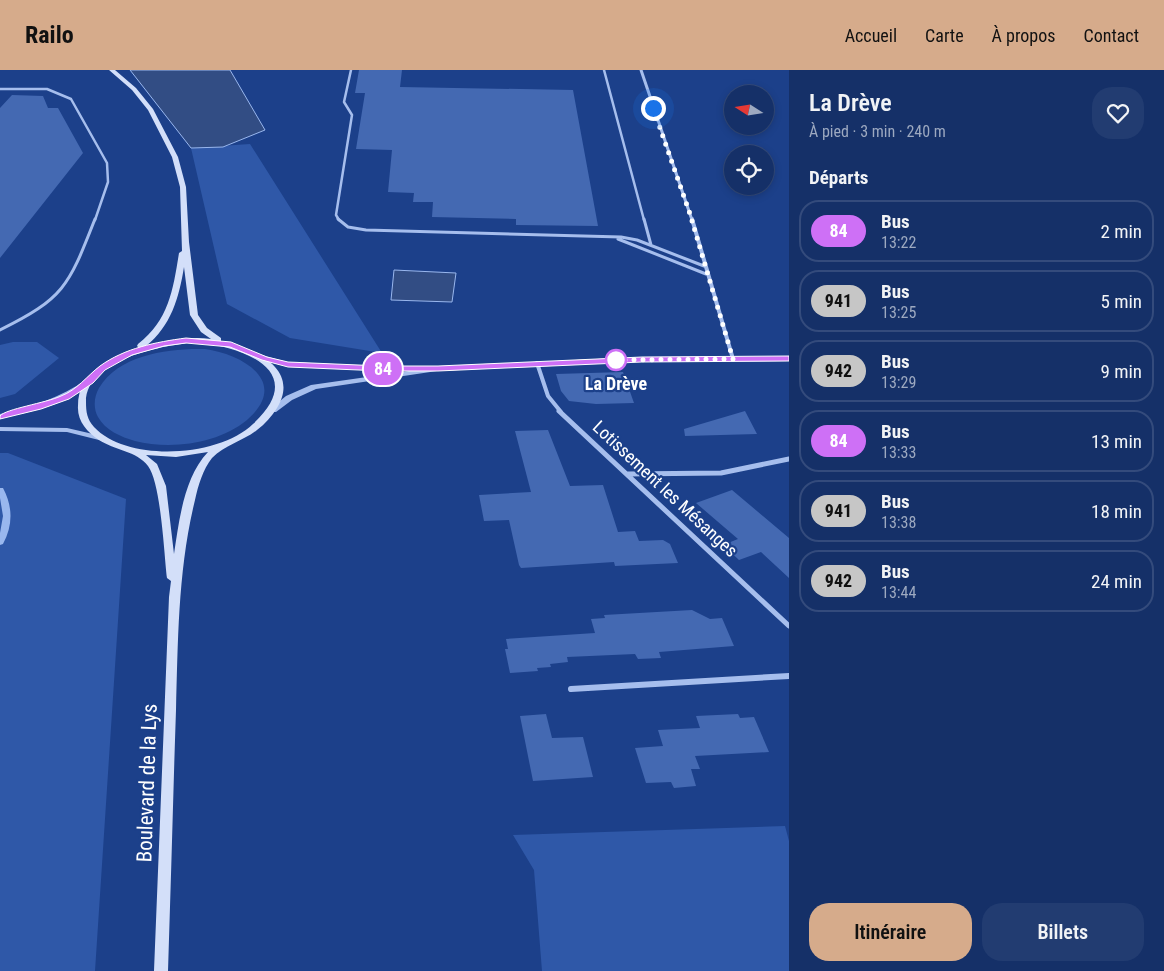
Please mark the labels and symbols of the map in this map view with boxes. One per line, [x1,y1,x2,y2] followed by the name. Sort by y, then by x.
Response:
[724,85,774,135] north arrow
[641,96,666,121] your location
[605,349,627,371] marker: La Drève
[360,353,406,385] line badge: 84
[585,373,648,394] place label: La Drève
[589,416,742,561] street label: Lotissement les Mésanges
[132,703,162,863] street label: Boulevard de la Lys

